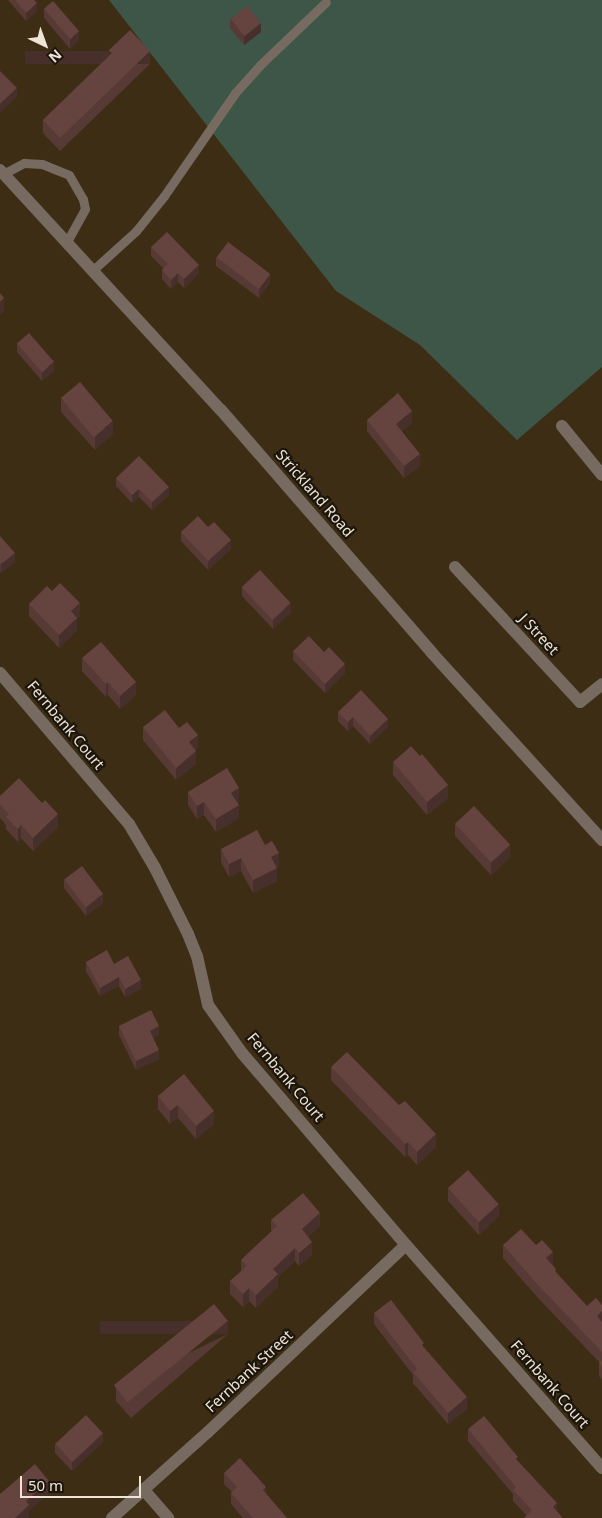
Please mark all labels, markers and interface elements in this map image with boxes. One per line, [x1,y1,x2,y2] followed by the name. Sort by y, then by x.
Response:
[20,20,70,70] north arrow
[45,46,66,67] text: N
[272,446,358,540] street label: Strickland Road
[515,610,563,658] street label: J Street
[24,677,108,773] street label: Fernbank Court
[244,1029,328,1125] street label: Fernbank Court
[202,1326,296,1416] street label: Fernbank Street
[507,1337,593,1431] street label: Fernbank Court
[22,1466,144,1498] scale bar
[28,1475,63,1495] text: 50 m

